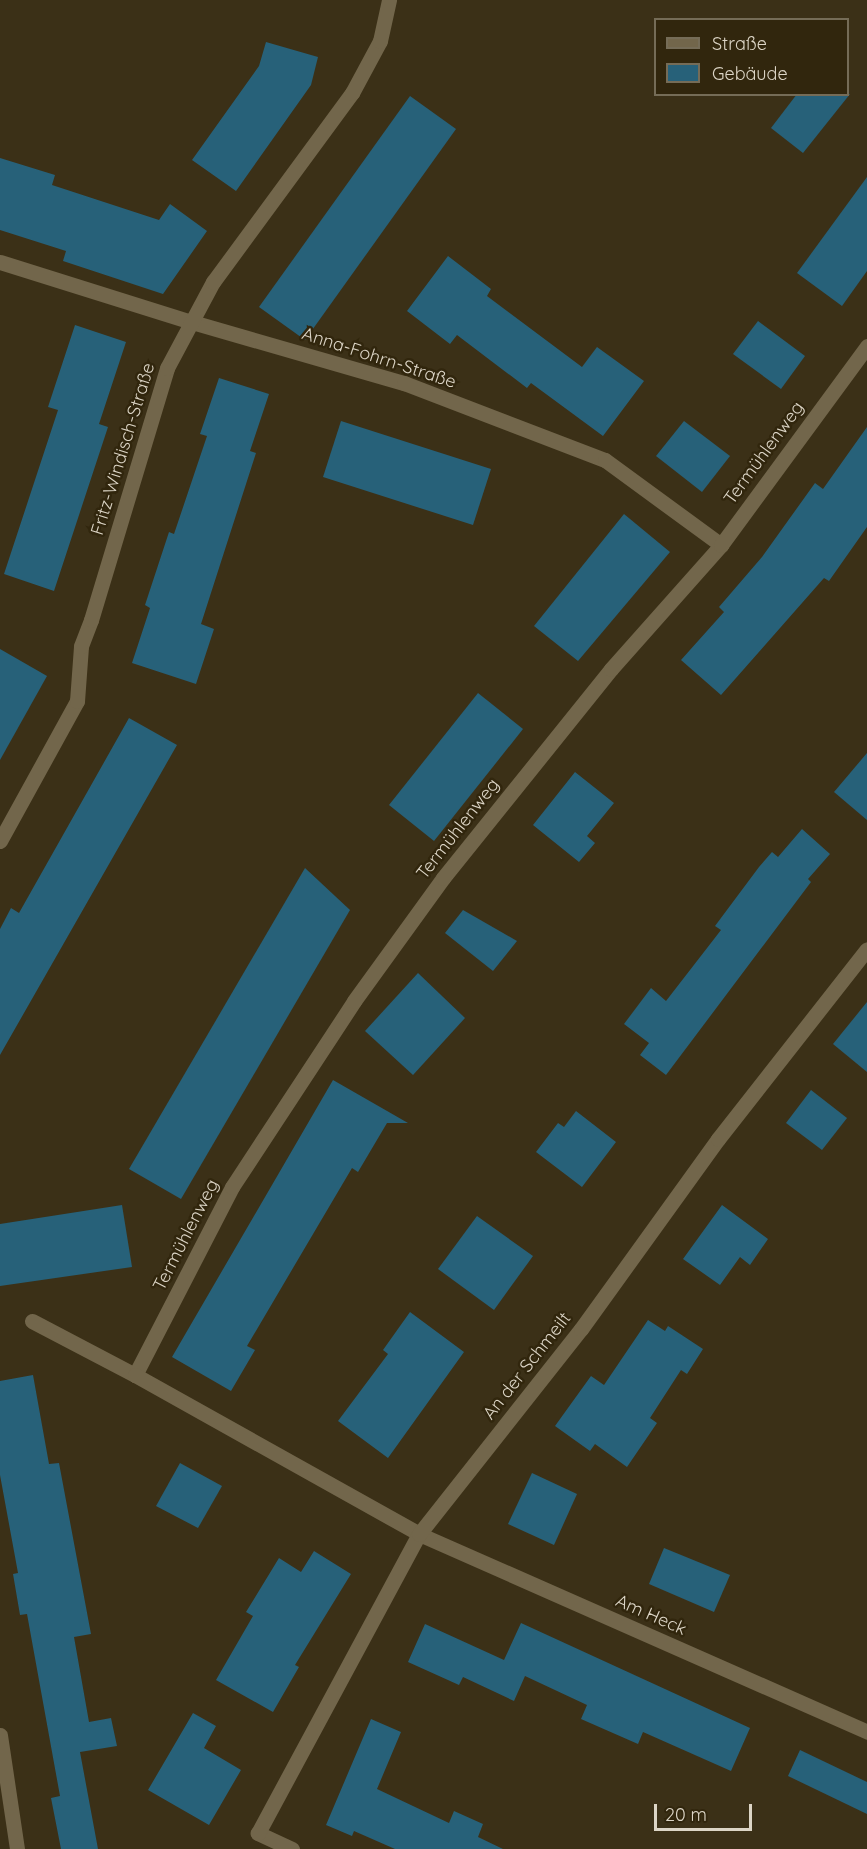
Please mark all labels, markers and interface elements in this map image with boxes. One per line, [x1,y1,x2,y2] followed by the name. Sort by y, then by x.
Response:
[654,18,849,96] legend
[712,32,767,55] text: Straße
[712,62,788,85] text: Gebäude
[299,323,459,393] street label: Anna-Fohrn-Straße
[87,360,159,538] street label: Fritz-Windisch-Straße
[719,397,809,509] street label: Termühlenweg
[412,774,504,884] street label: Termühlenweg
[149,1176,223,1294] street label: Termühlenweg
[478,1308,576,1424] street label: An der Schmeilt
[612,1590,690,1640] street label: Am Heck
[657,1792,754,1830] scale bar
[665,1803,707,1826] text: 20 m

